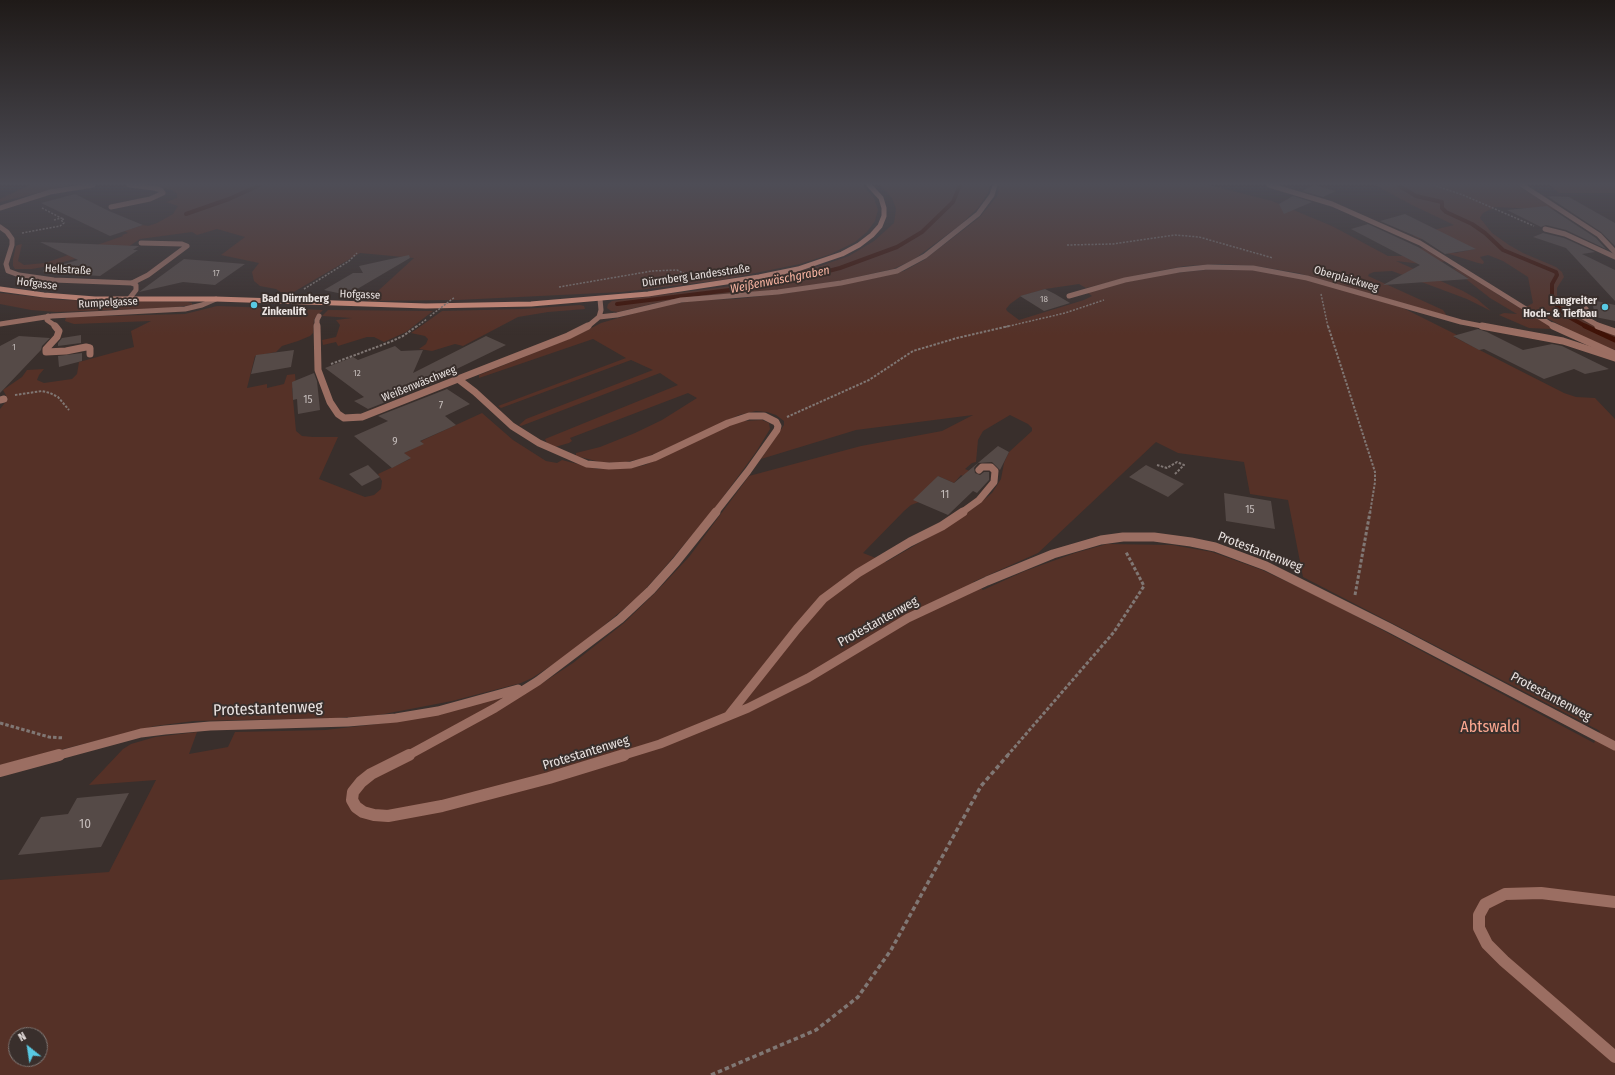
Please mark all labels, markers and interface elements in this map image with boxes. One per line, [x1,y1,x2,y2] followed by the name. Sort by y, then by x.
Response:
[44,262,92,278] street label: Hellstraße
[641,262,751,290] street label: Dürrnberg Landesstraße
[729,263,831,297] water label: Weißenwäschgraben
[1312,263,1380,295] street label: Oberplaickweg
[212,268,220,278] house number: 17
[16,275,58,293] street label: Hofgasse
[339,288,381,302] street label: Hofgasse
[262,292,329,318] place label: Bad Dürrnberg Zinkenlift
[1040,294,1048,304] house number: 18
[1523,294,1597,320] place label: Langreiter Hoch- & Tiefbau
[78,295,138,311] street label: Rumpelgasse
[249,300,259,310] marker: Bad Dürrnberg Zinkenlift
[1600,302,1610,312] marker: Langreiter Hoch- & Tiefbau
[12,342,16,352] house number: 1
[380,363,458,405] street label: Weißenwäschweg
[353,368,361,378] house number: 12
[303,393,313,407] house number: 15
[439,399,443,413] house number: 7
[392,435,398,449] house number: 9
[941,488,949,502] house number: 11
[1245,503,1255,517] house number: 15
[1216,529,1304,575] street label: Protestantenweg
[835,594,921,650] street label: Protestantenweg
[1508,669,1594,725] street label: Protestantenweg
[213,697,323,721] street label: Protestantenweg
[1460,718,1520,738] park label: Abtswald
[541,732,631,774] street label: Protestantenweg
[79,816,91,832] house number: 10
[8,1027,48,1067] north arrow
[16,1030,28,1044] text: N

